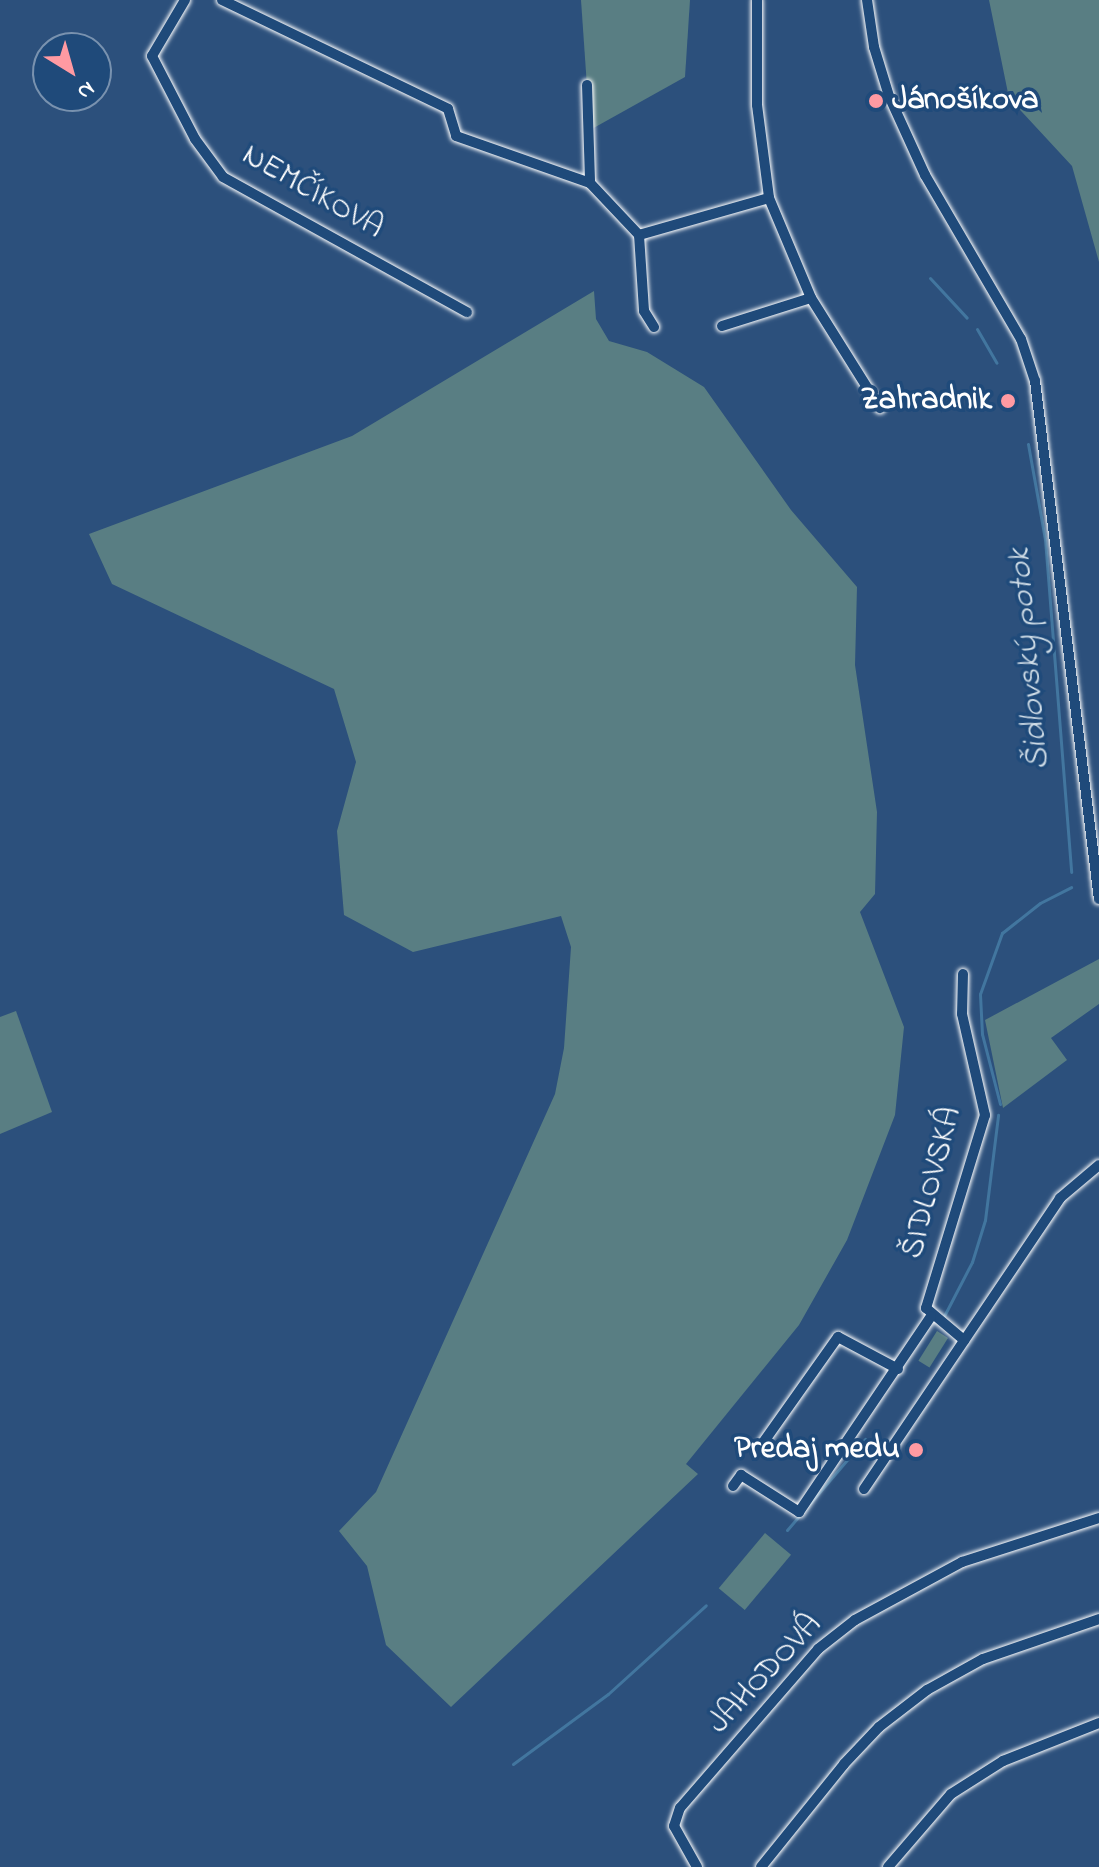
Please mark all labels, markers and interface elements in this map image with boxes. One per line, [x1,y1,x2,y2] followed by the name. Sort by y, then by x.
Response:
[32,32,112,112] north arrow
[70,72,101,107] text: N
[892,82,1039,120] place label: Jánošíkova
[867,92,885,110] marker: Jánošíkova
[235,137,389,249] street label: NEMČÍKOVA
[861,382,992,420] place label: Zahradnik
[999,392,1017,410] marker: Zahradnik
[1000,546,1060,772] water label: Šidlovský potok
[894,1103,972,1263] street label: ŠIDLOVSKÁ
[734,1431,900,1469] place label: Predaj medu
[907,1441,925,1459] marker: Predaj medu
[701,1607,831,1743] street label: JAHODOVÁ

